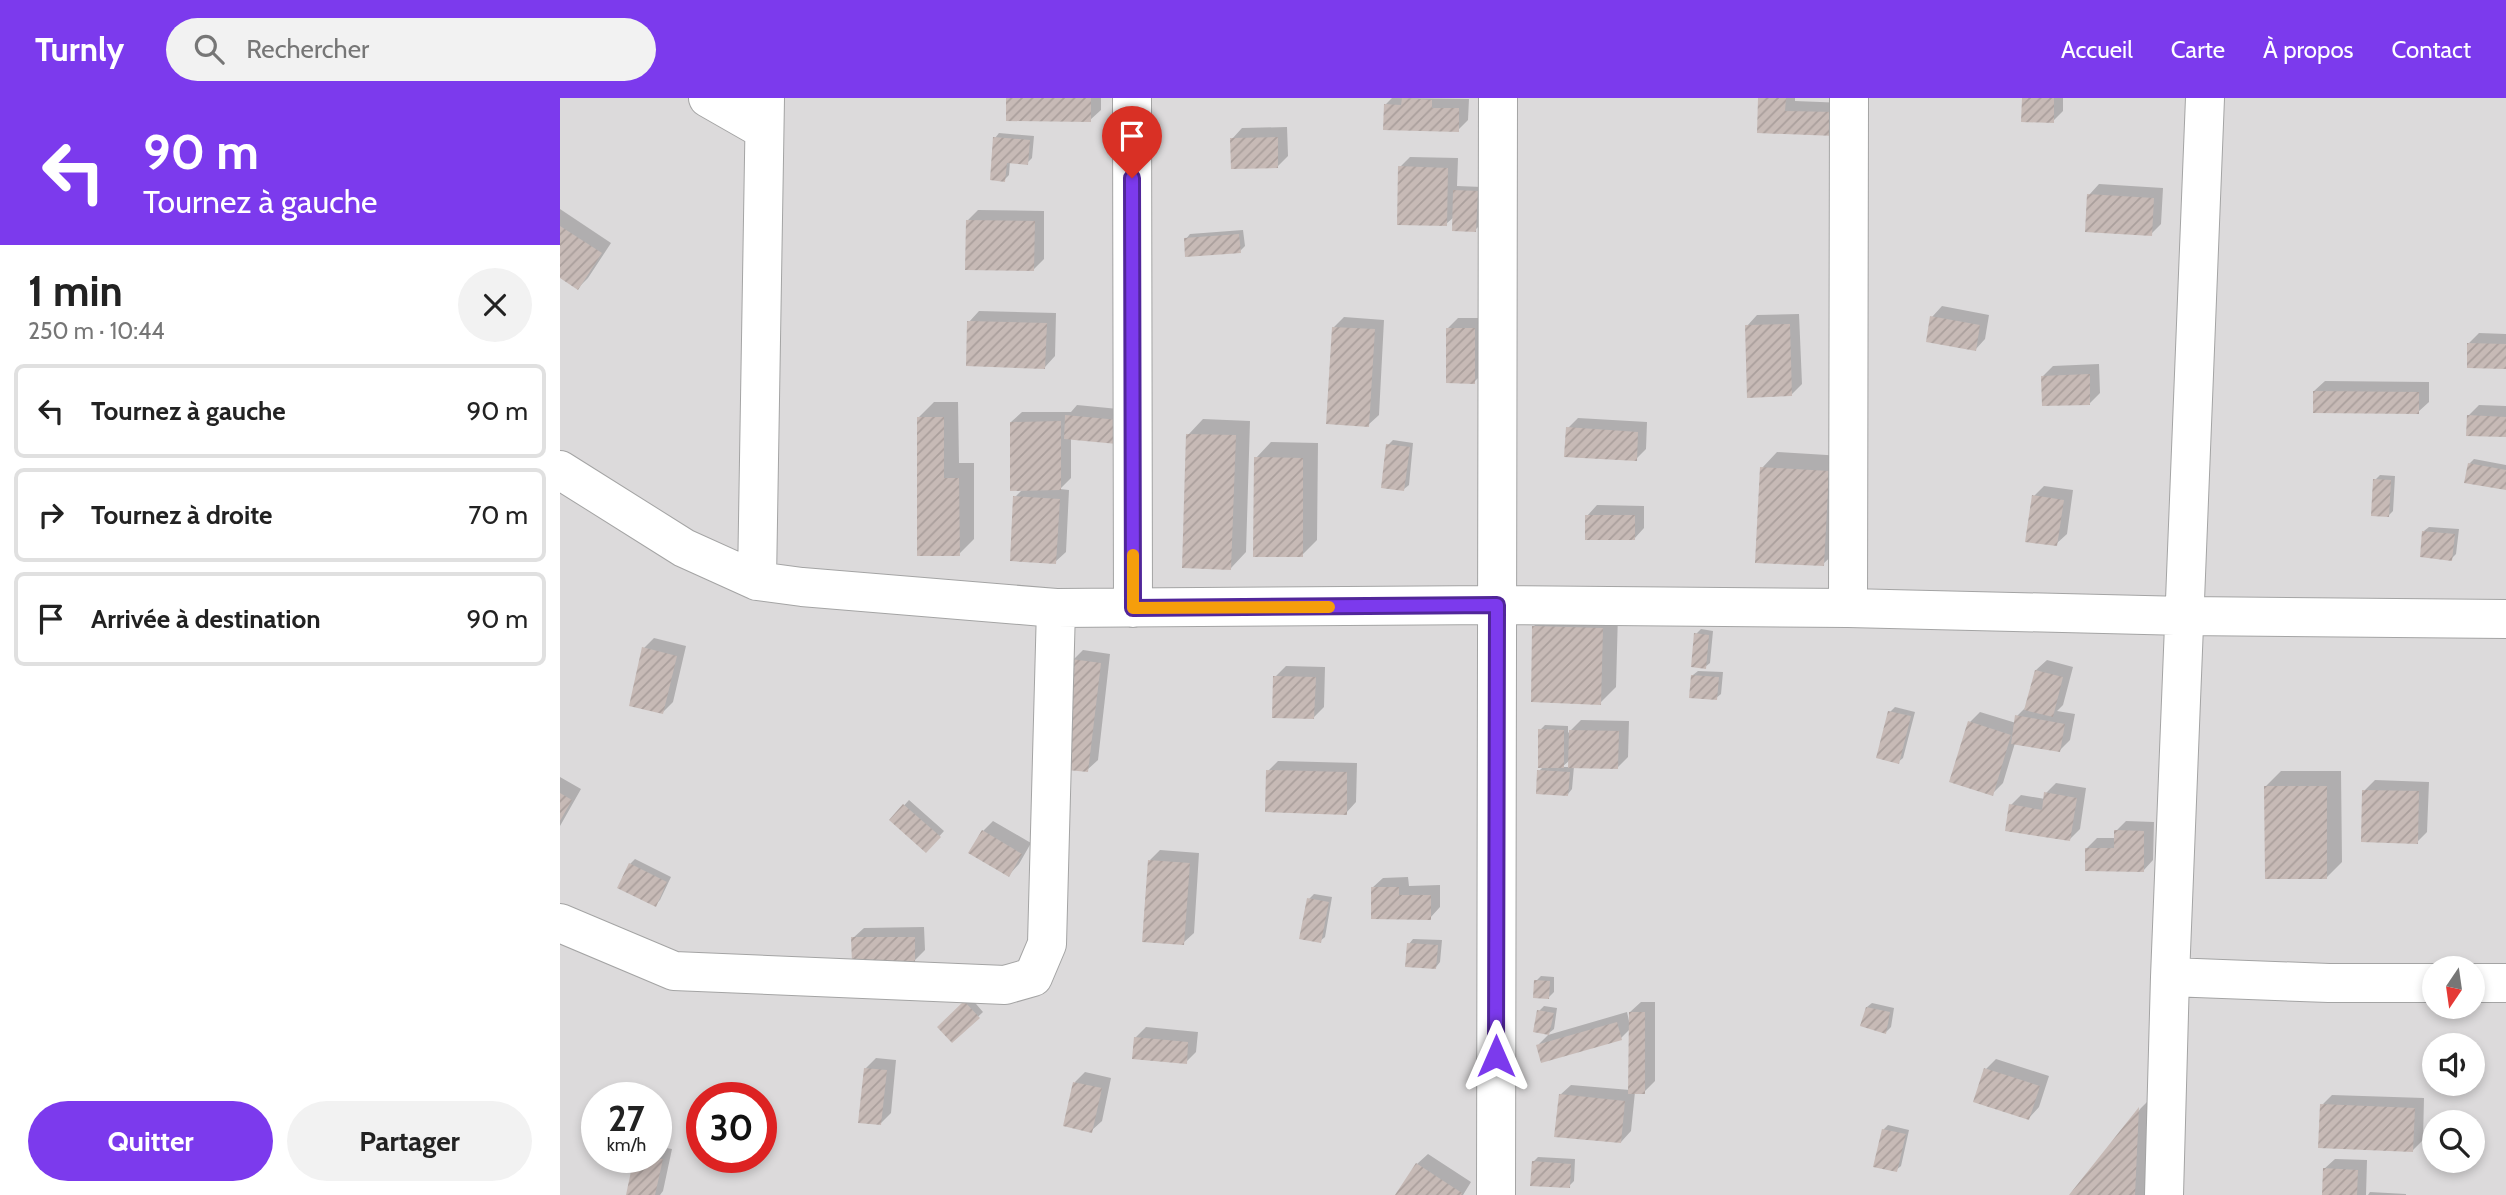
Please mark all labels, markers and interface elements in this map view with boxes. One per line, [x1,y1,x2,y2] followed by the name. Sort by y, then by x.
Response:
[166,18,656,81] search box
[35,29,124,69] text: Turnly
[190,30,228,68] icon: search
[246,33,369,65] text: Rechercher
[2061,35,2133,64] text: Accueil
[2171,35,2225,64] text: Carte
[2263,35,2354,64] text: À propos
[2392,35,2471,64] text: Contact
[1102,106,1162,178] pin
[1113,117,1151,155] icon: arrive
[143,122,259,181] text: 90 m
[28,126,119,217] icon: left
[143,182,377,221] text: Tournez à gauche
[28,265,123,317] text: 1 min
[458,268,532,342] button: close
[28,317,165,345] text: 250 m · 10:44
[32,392,70,430] icon: left
[91,395,286,427] text: Tournez à gauche
[466,395,528,427] text: 90 m
[32,496,70,534] icon: right
[91,499,273,531] text: Tournez à droite
[468,499,528,531] text: 70 m
[32,600,70,638] icon: arrive
[91,603,321,635] text: Arrivée à destination
[466,603,528,635] text: 90 m
[2422,956,2485,1018] north arrow
[2422,956,2485,1173] map controls
[1459,1019,1533,1093] position arrow
[2422,1033,2485,1096] button: sound
[686,1082,777,1173] speed limit sign: 30
[608,1097,645,1140] text: 27
[28,1101,273,1181] button: Quitter
[287,1101,532,1181] button: Partager
[2422,1110,2485,1173] button: search
[607,1134,646,1156] text: km/h

